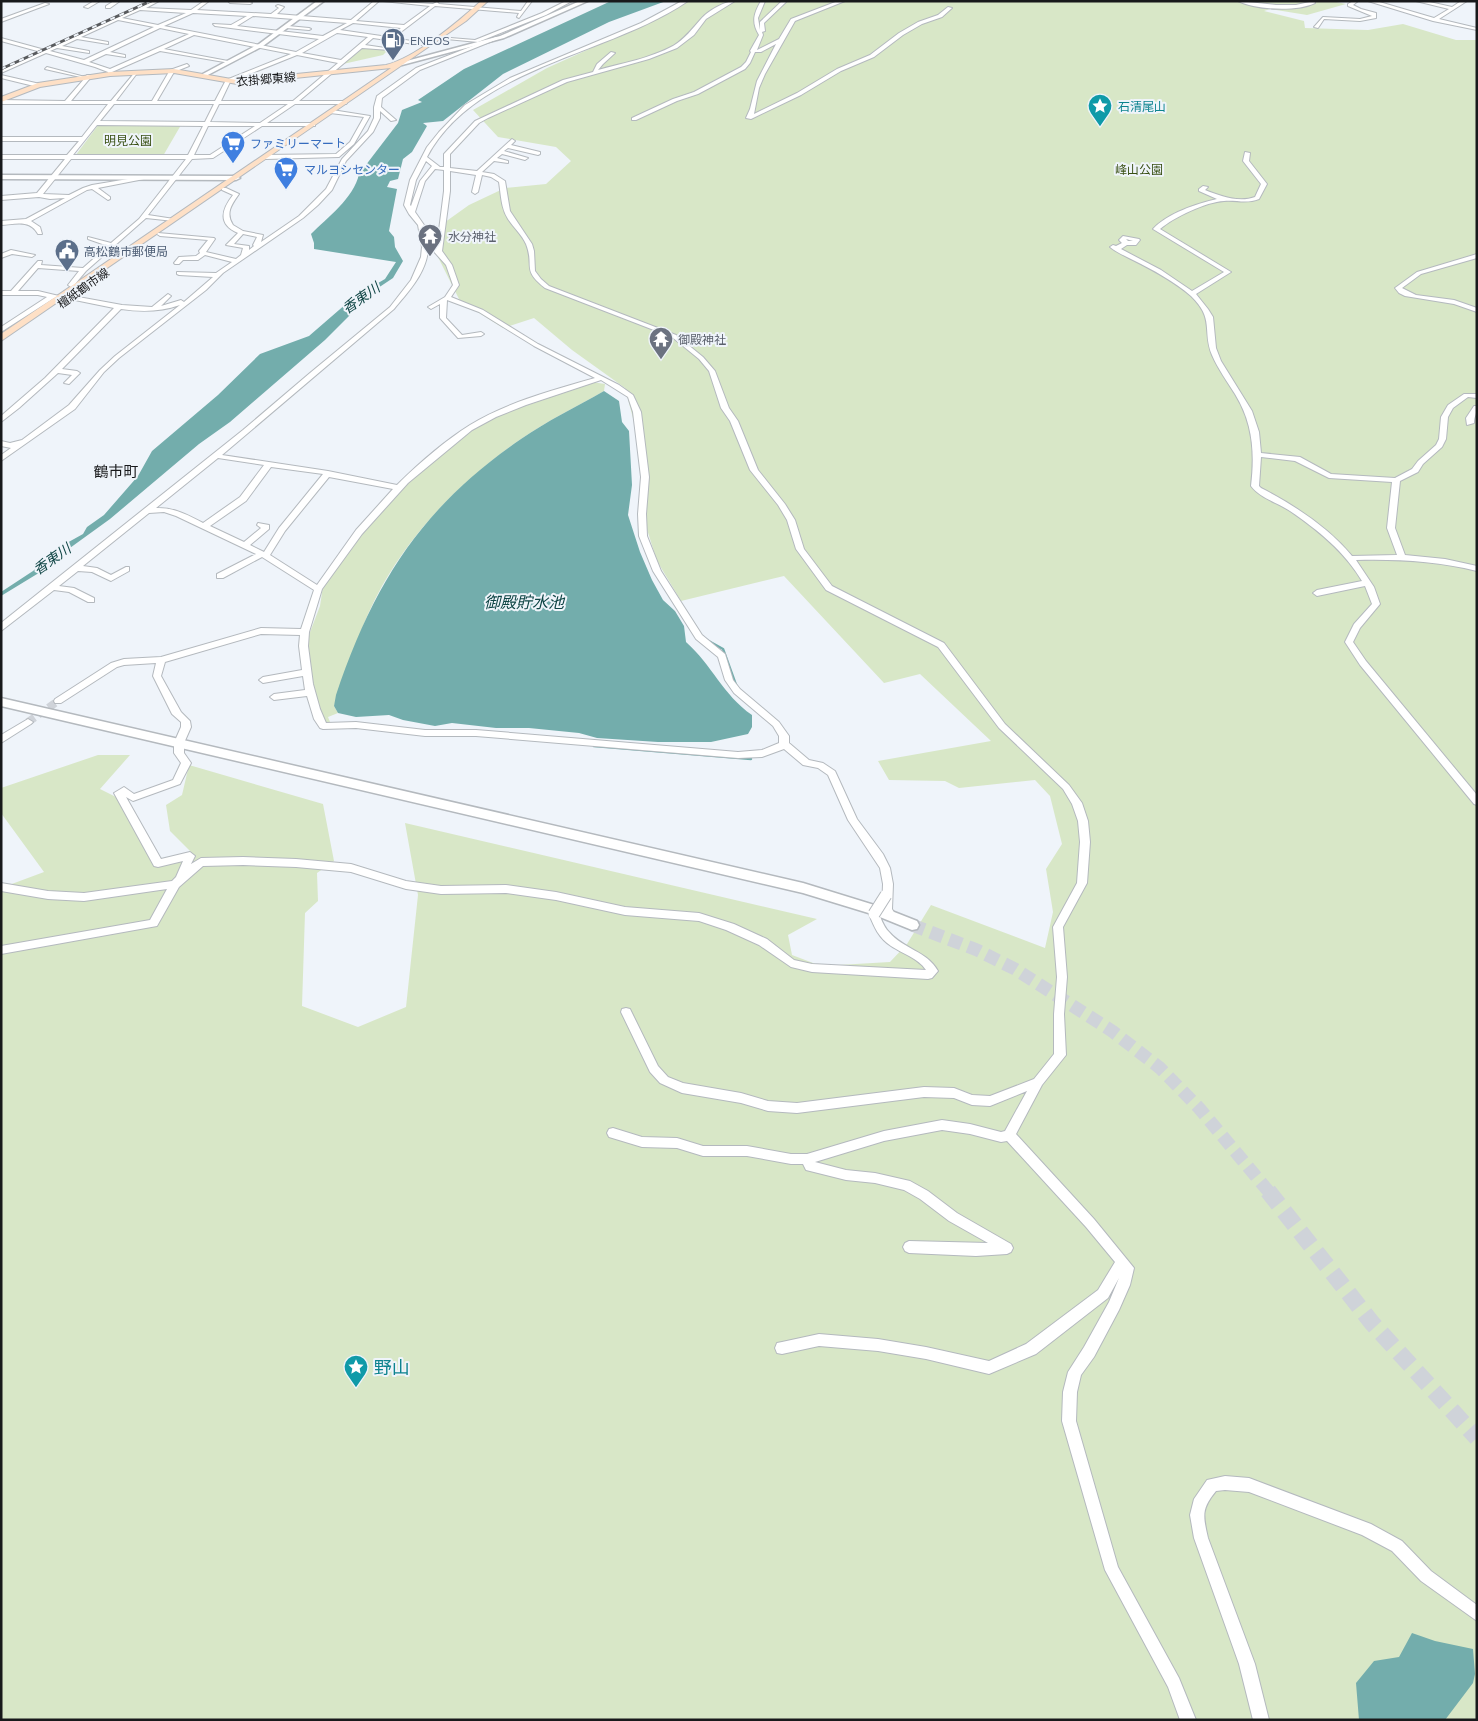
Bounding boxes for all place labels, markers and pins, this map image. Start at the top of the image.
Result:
fuel station icon: ENEOS [380,27,406,61]
place label: ENEOS [410,33,450,48]
place icon: 石清尾山 [1087,93,1113,127]
place label: 石清尾山 [1118,99,1166,114]
supermarket icon: ファミリーマート [220,130,246,164]
place label: ファミリーマート [250,136,346,151]
supermarket icon: マルヨシセンター [273,156,299,190]
place label: マルヨシセンター [304,162,400,177]
temple icon: 水分神社 [417,223,443,257]
place label: 水分神社 [448,229,496,244]
public building icon: 高松鶴市郵便局 [54,238,80,272]
place label: 高松鶴市郵便局 [84,244,168,259]
temple icon: 御殿神社 [648,326,674,360]
place label: 御殿神社 [678,332,726,347]
place icon: 野山 [343,1354,369,1388]
place label: 野山 [374,1356,410,1379]

